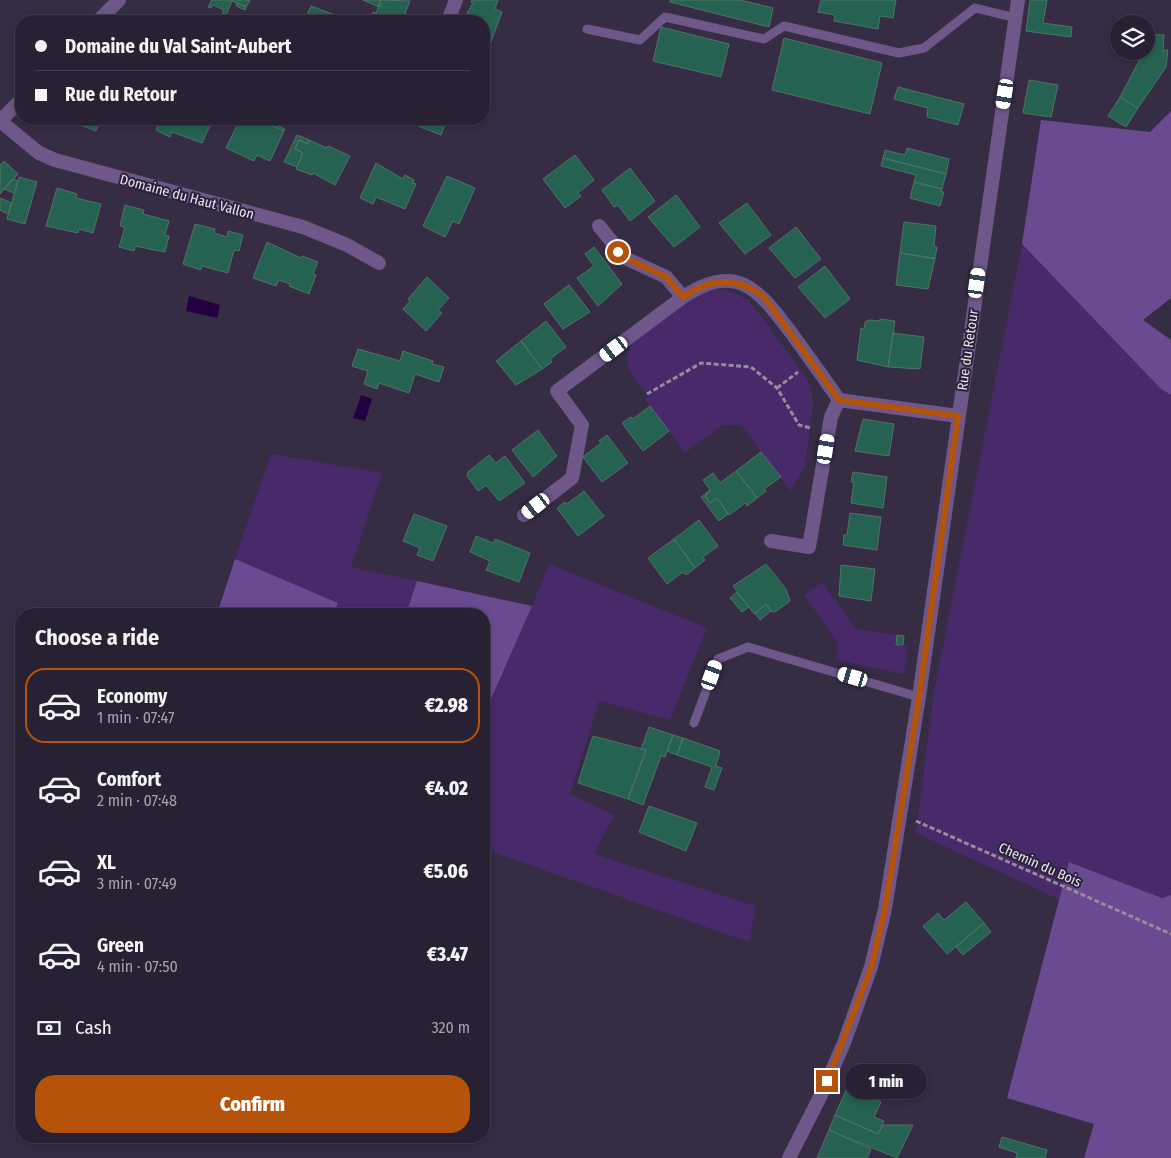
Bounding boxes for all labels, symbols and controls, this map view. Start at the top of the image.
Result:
map controls [1110,15,1155,60]
button: layers [1110,15,1155,60]
text: Domaine du Val Saint-Aubert [65,35,291,58]
car [995,78,1014,110]
text: Rue du Retour [65,83,177,106]
street label: Domaine du Haut Vallon [118,171,256,223]
route start [607,241,629,263]
car [967,267,986,299]
street label: Rue du Retour [954,308,982,392]
car [597,334,630,364]
car [816,433,835,465]
car [519,491,552,521]
text: Choose a ride [35,624,159,651]
car [699,658,724,692]
car [836,666,869,688]
icon: car [37,683,82,728]
text: Economy [97,685,167,708]
text: €2.98 [425,694,468,717]
text: 1 min · 07:47 [97,708,174,727]
icon: car [37,766,82,811]
text: Comfort [97,768,161,791]
text: €4.02 [425,777,468,800]
text: 2 min · 07:48 [97,791,177,810]
street label: Chemin du Bois [996,839,1084,891]
icon: car [37,849,82,894]
text: XL [97,851,116,874]
text: €5.06 [423,860,468,883]
text: 3 min · 07:49 [97,874,177,893]
icon: car [37,932,82,977]
text: Green [97,934,144,957]
text: €3.47 [427,943,468,966]
text: 4 min · 07:50 [97,957,178,976]
icon: cash [35,1014,63,1042]
text: Cash [75,1016,112,1039]
text: 320 m [431,1018,470,1037]
callout: 1 min [844,1064,927,1098]
route end [816,1070,838,1092]
text: 1 min [869,1072,903,1091]
button: Confirm [35,1075,470,1133]

